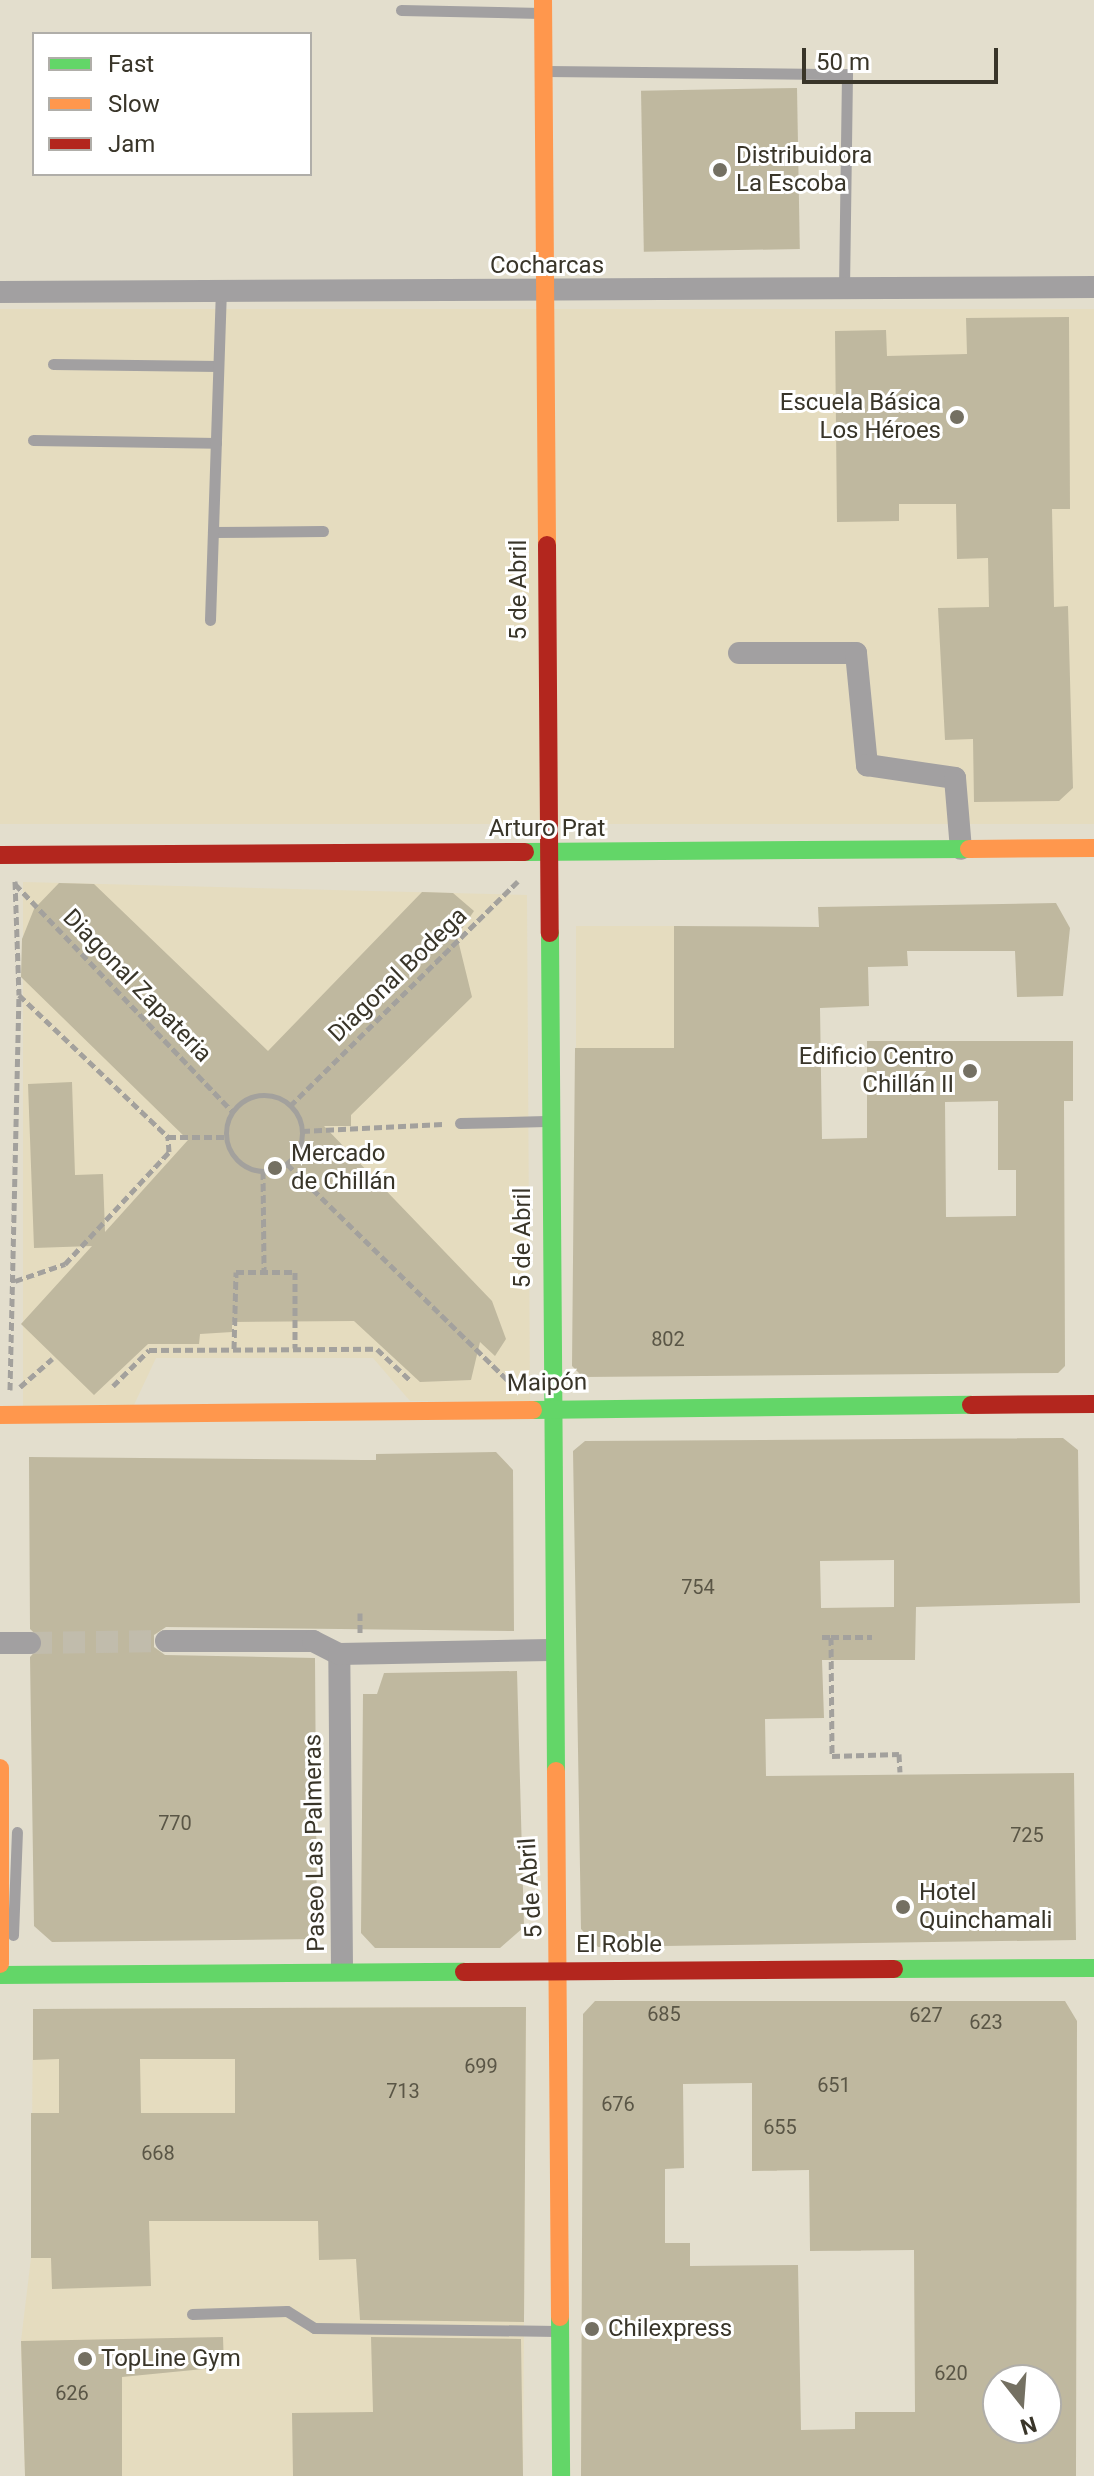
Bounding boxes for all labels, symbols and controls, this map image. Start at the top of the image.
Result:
legend [32,32,312,176]
scale bar [806,32,1002,82]
text: 50 m [816,48,870,76]
text: Fast [108,50,154,78]
text: Slow [108,90,160,118]
text: Jam [108,130,155,158]
place label: Distribuidora La Escoba [736,142,872,198]
marker: Distribuidora La Escoba [711,161,729,179]
street label: Cocharcas [490,252,604,280]
place label: Escuela Básica Los Héroes [780,389,941,445]
marker: Escuela Básica Los Héroes [948,408,966,426]
street label: 5 de Abril [505,540,533,640]
street label: Arturo Prat [489,815,605,843]
street label: Diagonal Bodega [323,902,473,1048]
street label: Diagonal Zapateria [57,904,217,1068]
place label: Edificio Centro Chillán II [799,1043,954,1099]
marker: Edificio Centro Chillán II [961,1062,979,1080]
place label: Mercado de Chillán [291,1140,396,1196]
marker: Mercado de Chillán [266,1159,284,1177]
street label: 5 de Abril [509,1188,537,1288]
house number: 802 [651,1327,685,1351]
street label: Maipón [507,1368,587,1398]
house number: 754 [681,1575,715,1599]
street label: Paseo Las Palmeras [299,1734,331,1952]
house number: 770 [158,1811,192,1835]
house number: 725 [1010,1823,1044,1847]
street label: 5 de Abril [513,1837,549,1939]
place label: Hotel Quinchamali [919,1879,1052,1935]
marker: Hotel Quinchamali [894,1898,912,1916]
street label: El Roble [576,1931,662,1959]
house number: 685 [647,2002,681,2026]
house number: 627 [909,2003,943,2027]
house number: 623 [969,2010,1003,2034]
house number: 699 [464,2054,498,2078]
house number: 651 [817,2073,851,2097]
house number: 713 [386,2079,420,2103]
house number: 676 [601,2092,635,2116]
house number: 655 [763,2115,797,2139]
house number: 668 [141,2141,175,2165]
place label: Chilexpress [608,2315,732,2343]
marker: Chilexpress [583,2320,601,2338]
place label: TopLine Gym [101,2345,241,2373]
marker: TopLine Gym [76,2350,94,2368]
house number: 620 [934,2361,968,2385]
north arrow [982,2364,1062,2444]
house number: 626 [55,2381,89,2405]
text: N [1017,2411,1040,2440]

